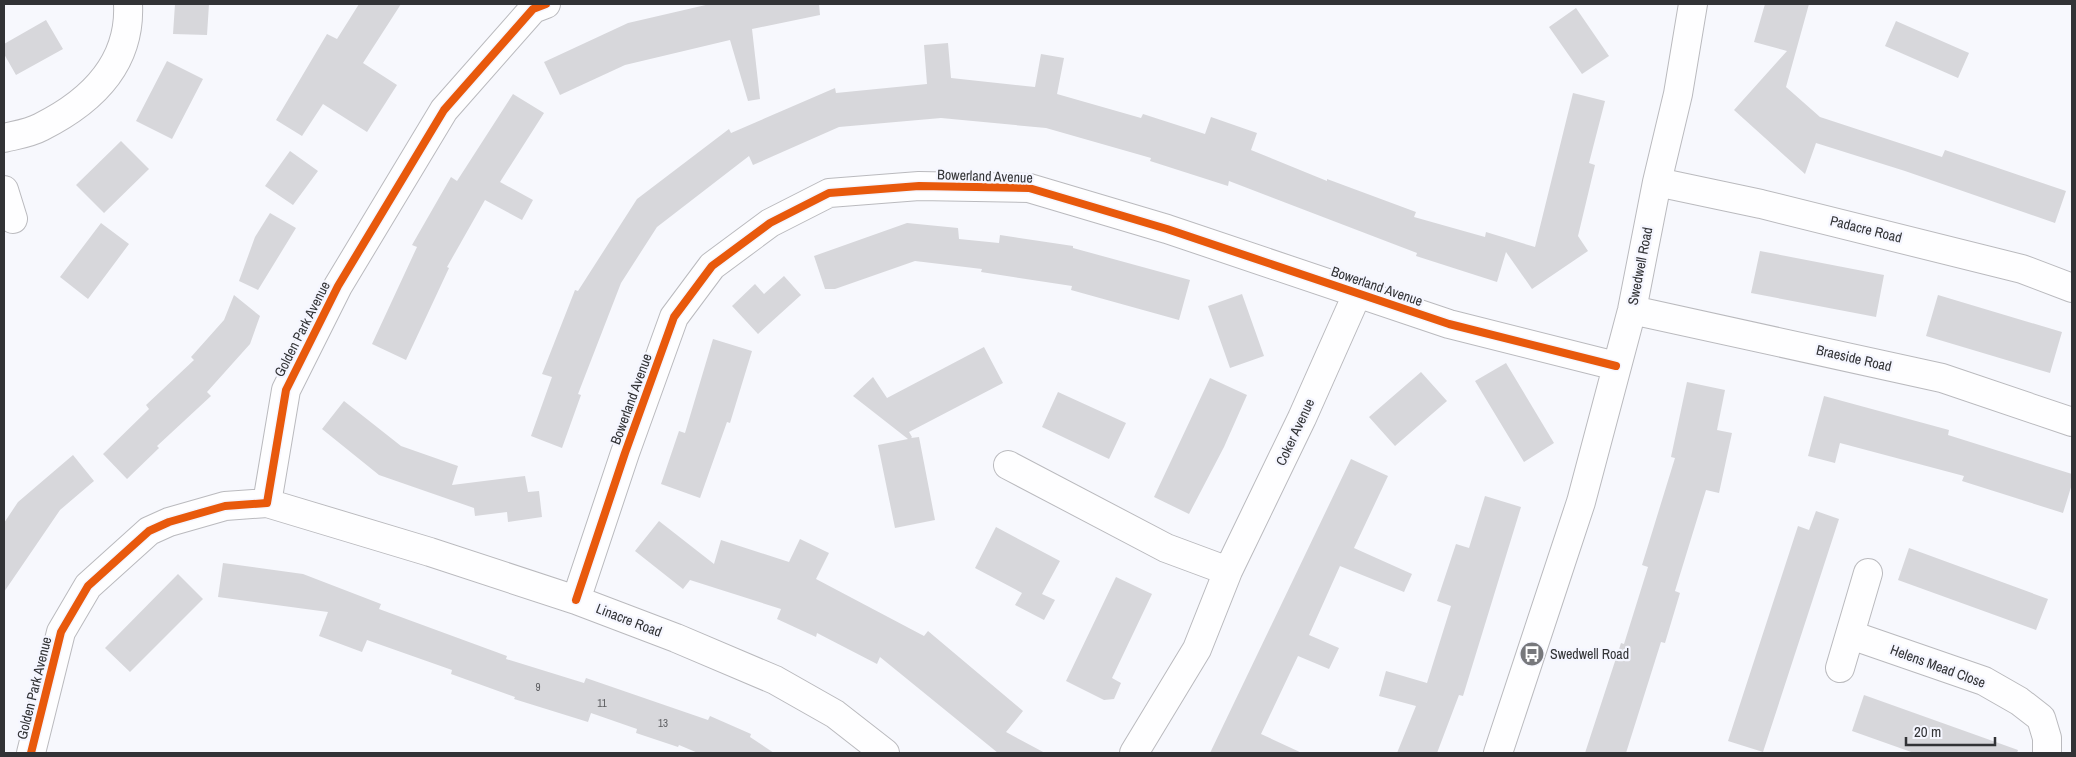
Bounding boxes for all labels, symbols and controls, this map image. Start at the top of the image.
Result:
street label: Bowerland Avenue [937,165,1033,187]
street label: Padacre Road [1828,211,1904,247]
street label: Swedwell Road [1624,225,1656,307]
street label: Bowerland Avenue [1329,262,1425,310]
street label: Golden Park Avenue [270,278,334,380]
street label: Braeside Road [1815,341,1893,375]
street label: Bowerland Avenue [606,351,656,447]
street label: Coker Avenue [1272,396,1318,468]
street label: Linacre Road [594,599,664,641]
street label: Golden Park Avenue [13,635,55,741]
street label: Helens Mead Close [1888,640,1988,692]
bus stop icon: Swedwell Road [1519,641,1545,667]
place label: Swedwell Road [1550,645,1629,663]
house number: 9 [535,680,541,694]
house number: 11 [597,696,607,710]
scale bar [1906,714,1995,746]
house number: 13 [658,716,668,730]
text: 20 m [1914,721,1941,742]

